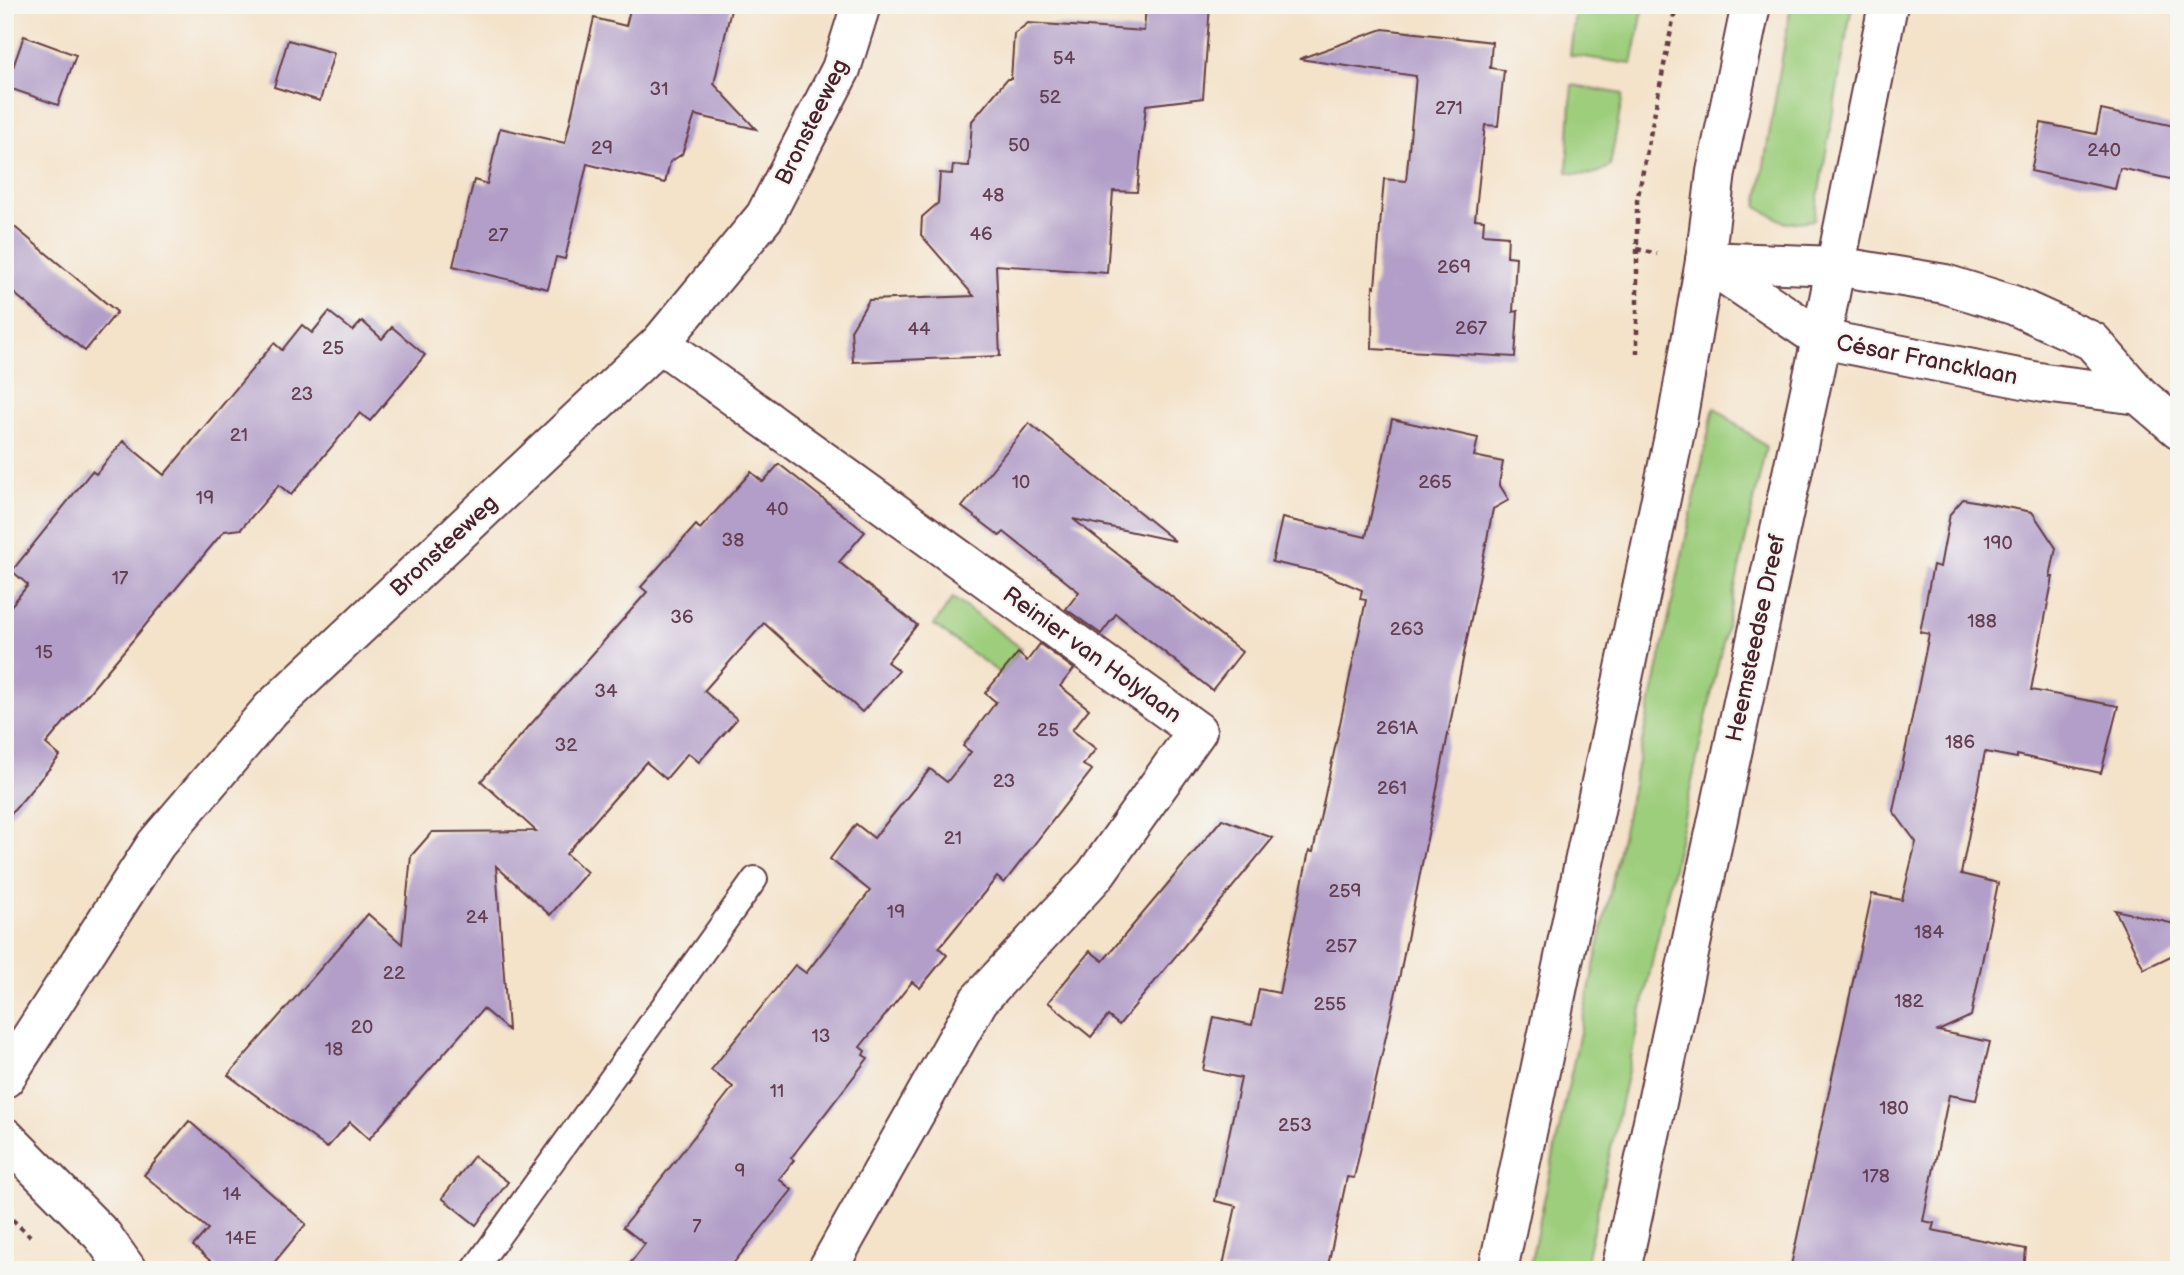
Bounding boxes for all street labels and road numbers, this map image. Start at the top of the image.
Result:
street label: Bronsteeweg [769,54,855,190]
street label: César Francklaan [1834,329,2020,391]
street label: Bronsteeweg [384,489,504,603]
street label: Heemsteedse Dreef [1720,532,1792,744]
street label: Reinier van Holylaan [997,581,1187,729]

